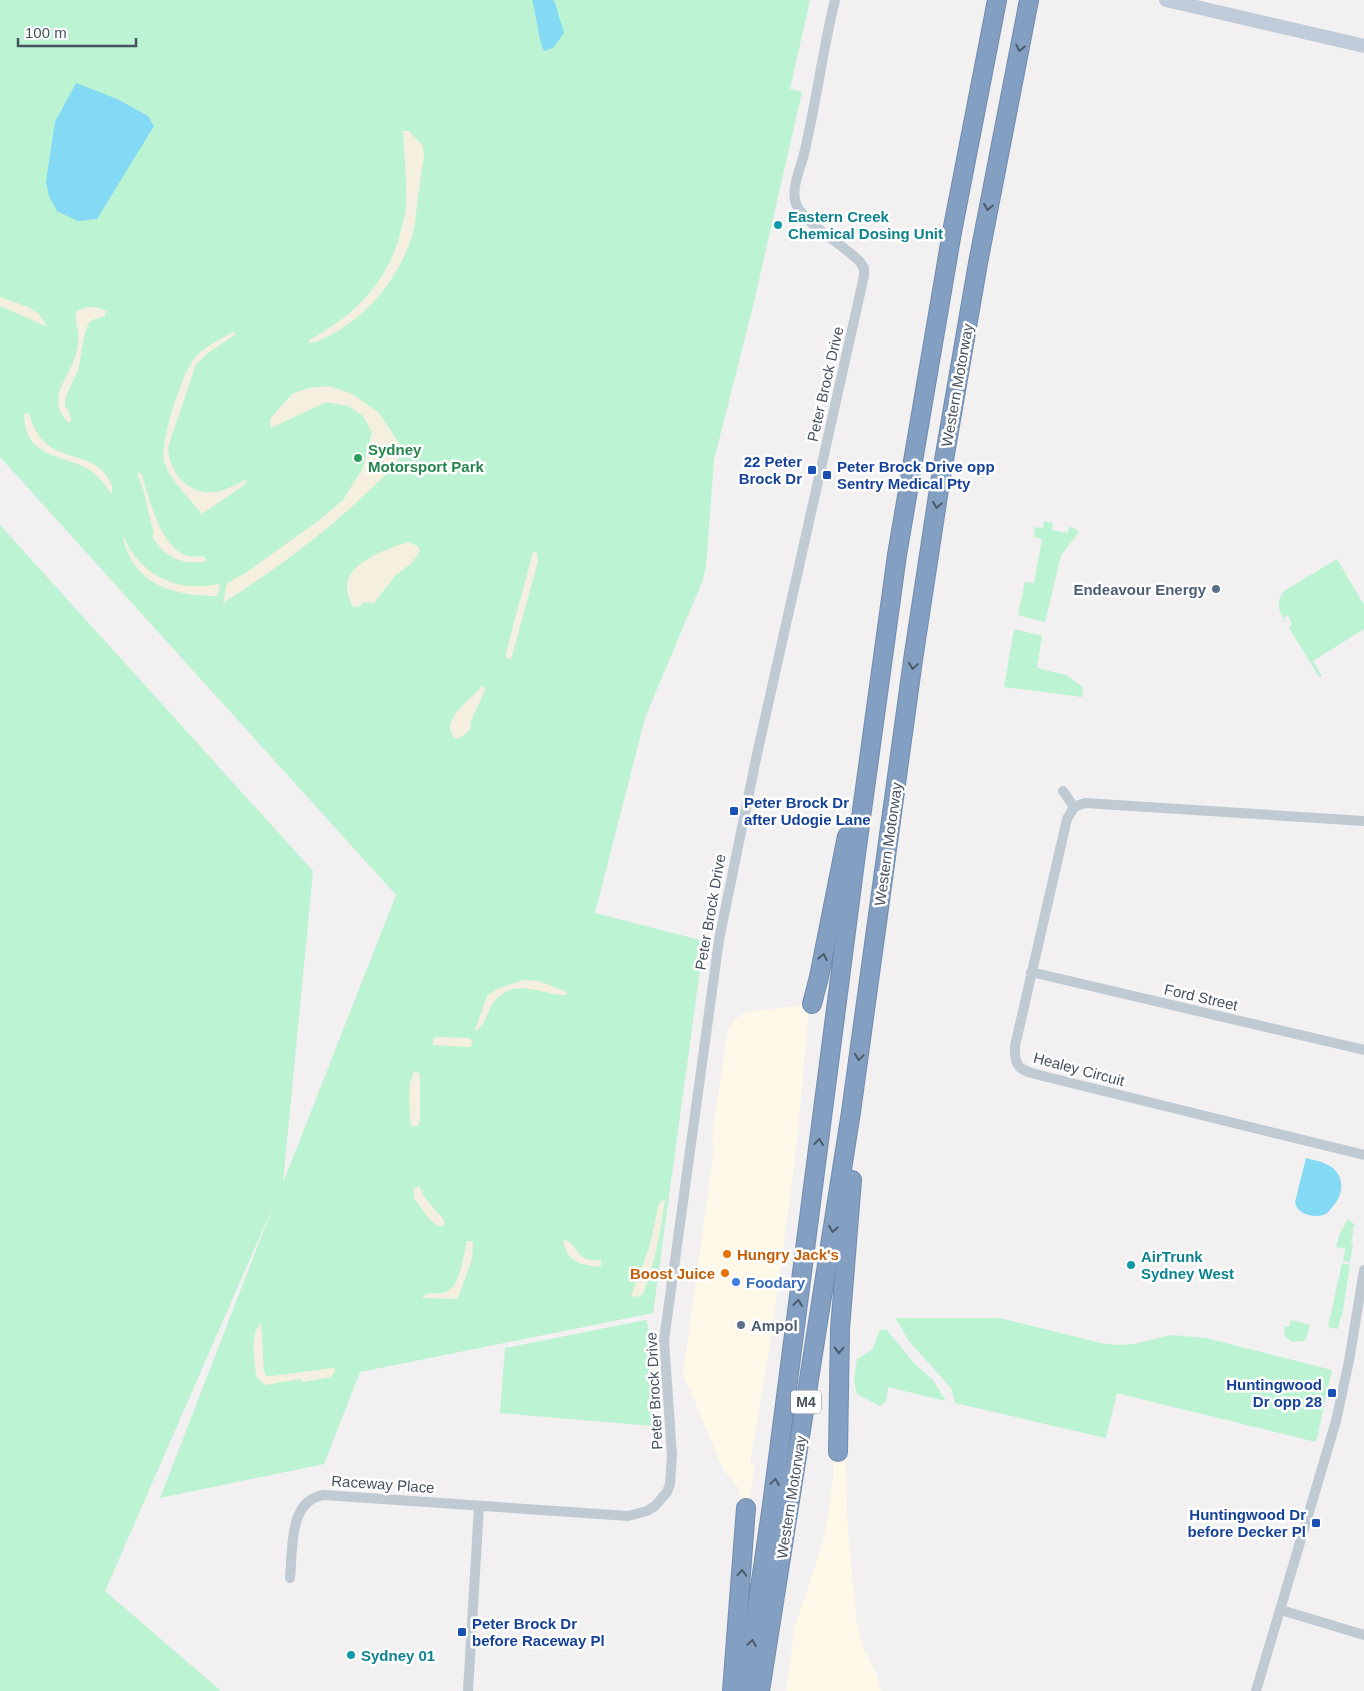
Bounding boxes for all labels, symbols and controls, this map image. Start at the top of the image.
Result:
scale bar [18,15,135,47]
text: 100 m [25,24,67,41]
one-way arrow [1015,43,1025,52]
one-way arrow [984,203,994,212]
place label: Eastern Creek Chemical Dosing Unit [788,208,943,242]
marker: Eastern Creek Chemical Dosing Unit [772,219,784,231]
street label: Western Motorway [938,322,976,448]
street label: Peter Brock Drive [803,325,847,443]
place label: Sydney Motorsport Park [368,441,485,475]
marker: Sydney Motorsport Park [352,452,364,464]
place label: 22 Peter Brock Dr [739,453,802,487]
place label: Peter Brock Drive opp Sentry Medical Pty [837,458,995,492]
marker: 22 Peter Brock Dr [806,464,818,476]
marker: Peter Brock Drive opp Sentry Medical Pty [821,469,833,481]
one-way arrow [932,501,942,510]
place label: Endeavour Energy [1073,581,1207,598]
marker: Endeavour Energy [1210,583,1222,595]
one-way arrow [908,662,918,670]
street label: Western Motorway [871,781,905,907]
place label: Peter Brock Dr after Udogie Lane [744,794,871,828]
marker: Peter Brock Dr after Udogie Lane [728,805,740,817]
street label: Peter Brock Drive [691,853,729,971]
one-way arrow [817,952,828,961]
street label: Ford Street [1163,980,1240,1014]
street label: Healey Circuit [1032,1049,1127,1090]
one-way arrow [854,1053,864,1061]
one-way arrow [813,1138,824,1146]
one-way arrow [829,1225,839,1234]
place label: Hungry Jack's [737,1246,839,1263]
marker: Hungry Jack's [721,1248,733,1260]
place label: AirTrunk Sydney West [1141,1248,1234,1282]
marker: AirTrunk Sydney West [1125,1259,1137,1271]
place label: Boost Juice [630,1265,715,1282]
marker: Boost Juice [719,1267,731,1279]
place label: Foodary [746,1274,806,1291]
marker: Foodary [730,1276,742,1288]
one-way arrow [792,1299,803,1307]
place label: Ampol [751,1317,798,1334]
marker: Ampol [735,1319,747,1331]
street label: Peter Brock Drive [642,1332,666,1450]
one-way arrow [834,1347,844,1355]
place label: Huntingwood Dr opp 28 [1226,1376,1322,1410]
marker: Huntingwood Dr opp 28 [1326,1387,1338,1399]
road number: M4 [791,1390,821,1414]
street label: Western Motorway [773,1434,809,1560]
street label: Raceway Place [331,1472,435,1496]
one-way arrow [769,1478,780,1486]
place label: Huntingwood Dr before Decker Pl [1188,1506,1306,1540]
marker: Huntingwood Dr before Decker Pl [1310,1517,1322,1529]
one-way arrow [736,1568,747,1576]
place label: Peter Brock Dr before Raceway Pl [472,1615,605,1649]
marker: Peter Brock Dr before Raceway Pl [456,1626,468,1638]
one-way arrow [746,1638,756,1647]
place label: Sydney 01 [361,1647,435,1664]
marker: Sydney 01 [345,1649,357,1661]

